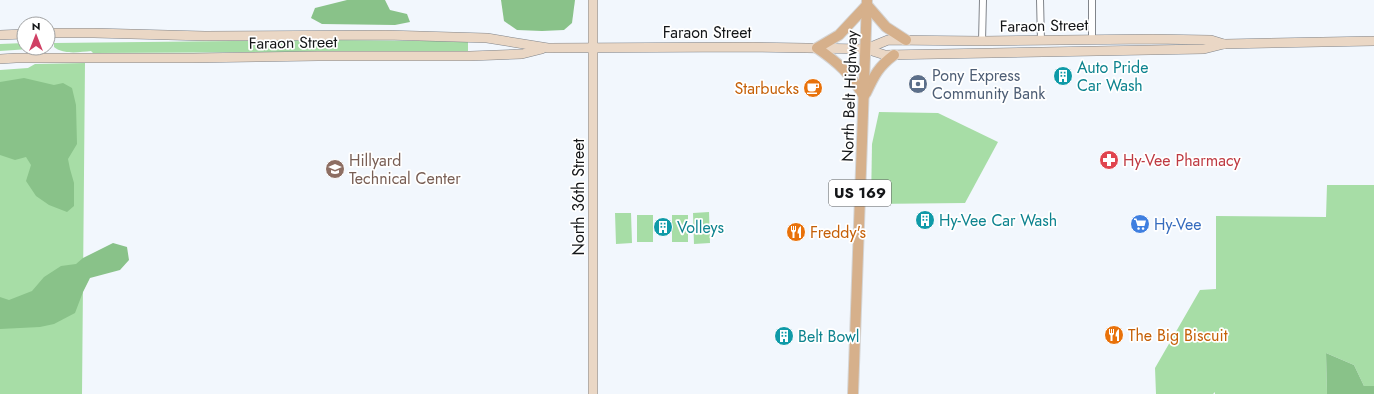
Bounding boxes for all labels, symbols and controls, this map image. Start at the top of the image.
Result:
street label: Faraon Street [1000,13,1089,38]
north arrow [16,16,56,56]
text: N [32,18,40,34]
street label: Faraon Street [663,21,751,44]
street label: North Belt Highway [836,29,863,162]
street label: Faraon Street [249,30,338,55]
place label: Auto Pride Car Wash [1077,56,1148,97]
place label: Pony Express Community Bank [932,64,1046,105]
building icon: Auto Pride Car Wash [1052,65,1074,87]
bank icon: Pony Express Community Bank [907,73,929,95]
place label: Starbucks [735,77,799,100]
cafe icon: Starbucks [802,77,824,99]
street label: North 36th Street [567,138,590,255]
place label: Hillyard Technical Center [349,149,461,190]
pharmacy icon: Hy-Vee Pharmacy [1098,149,1120,171]
place label: Hy-Vee Pharmacy [1123,149,1242,172]
school or university icon: Hillyard Technical Center [324,158,346,180]
road number: US 169 [829,180,891,206]
building icon: Hy-Vee Car Wash [914,209,936,231]
place label: Hy-Vee Car Wash [939,209,1057,232]
supermarket icon: Hy-Vee [1129,213,1151,235]
place label: Hy-Vee [1154,213,1202,236]
building icon: Volleys [652,216,674,238]
place label: Volleys [677,216,724,239]
restaurant icon: Freddy's [785,221,807,243]
place label: Freddy's [810,221,866,244]
restaurant icon: The Big Biscuit [1103,324,1125,346]
place label: The Big Biscuit [1128,324,1228,347]
building icon: Belt Bowl [773,325,795,347]
place label: Belt Bowl [798,325,859,348]

